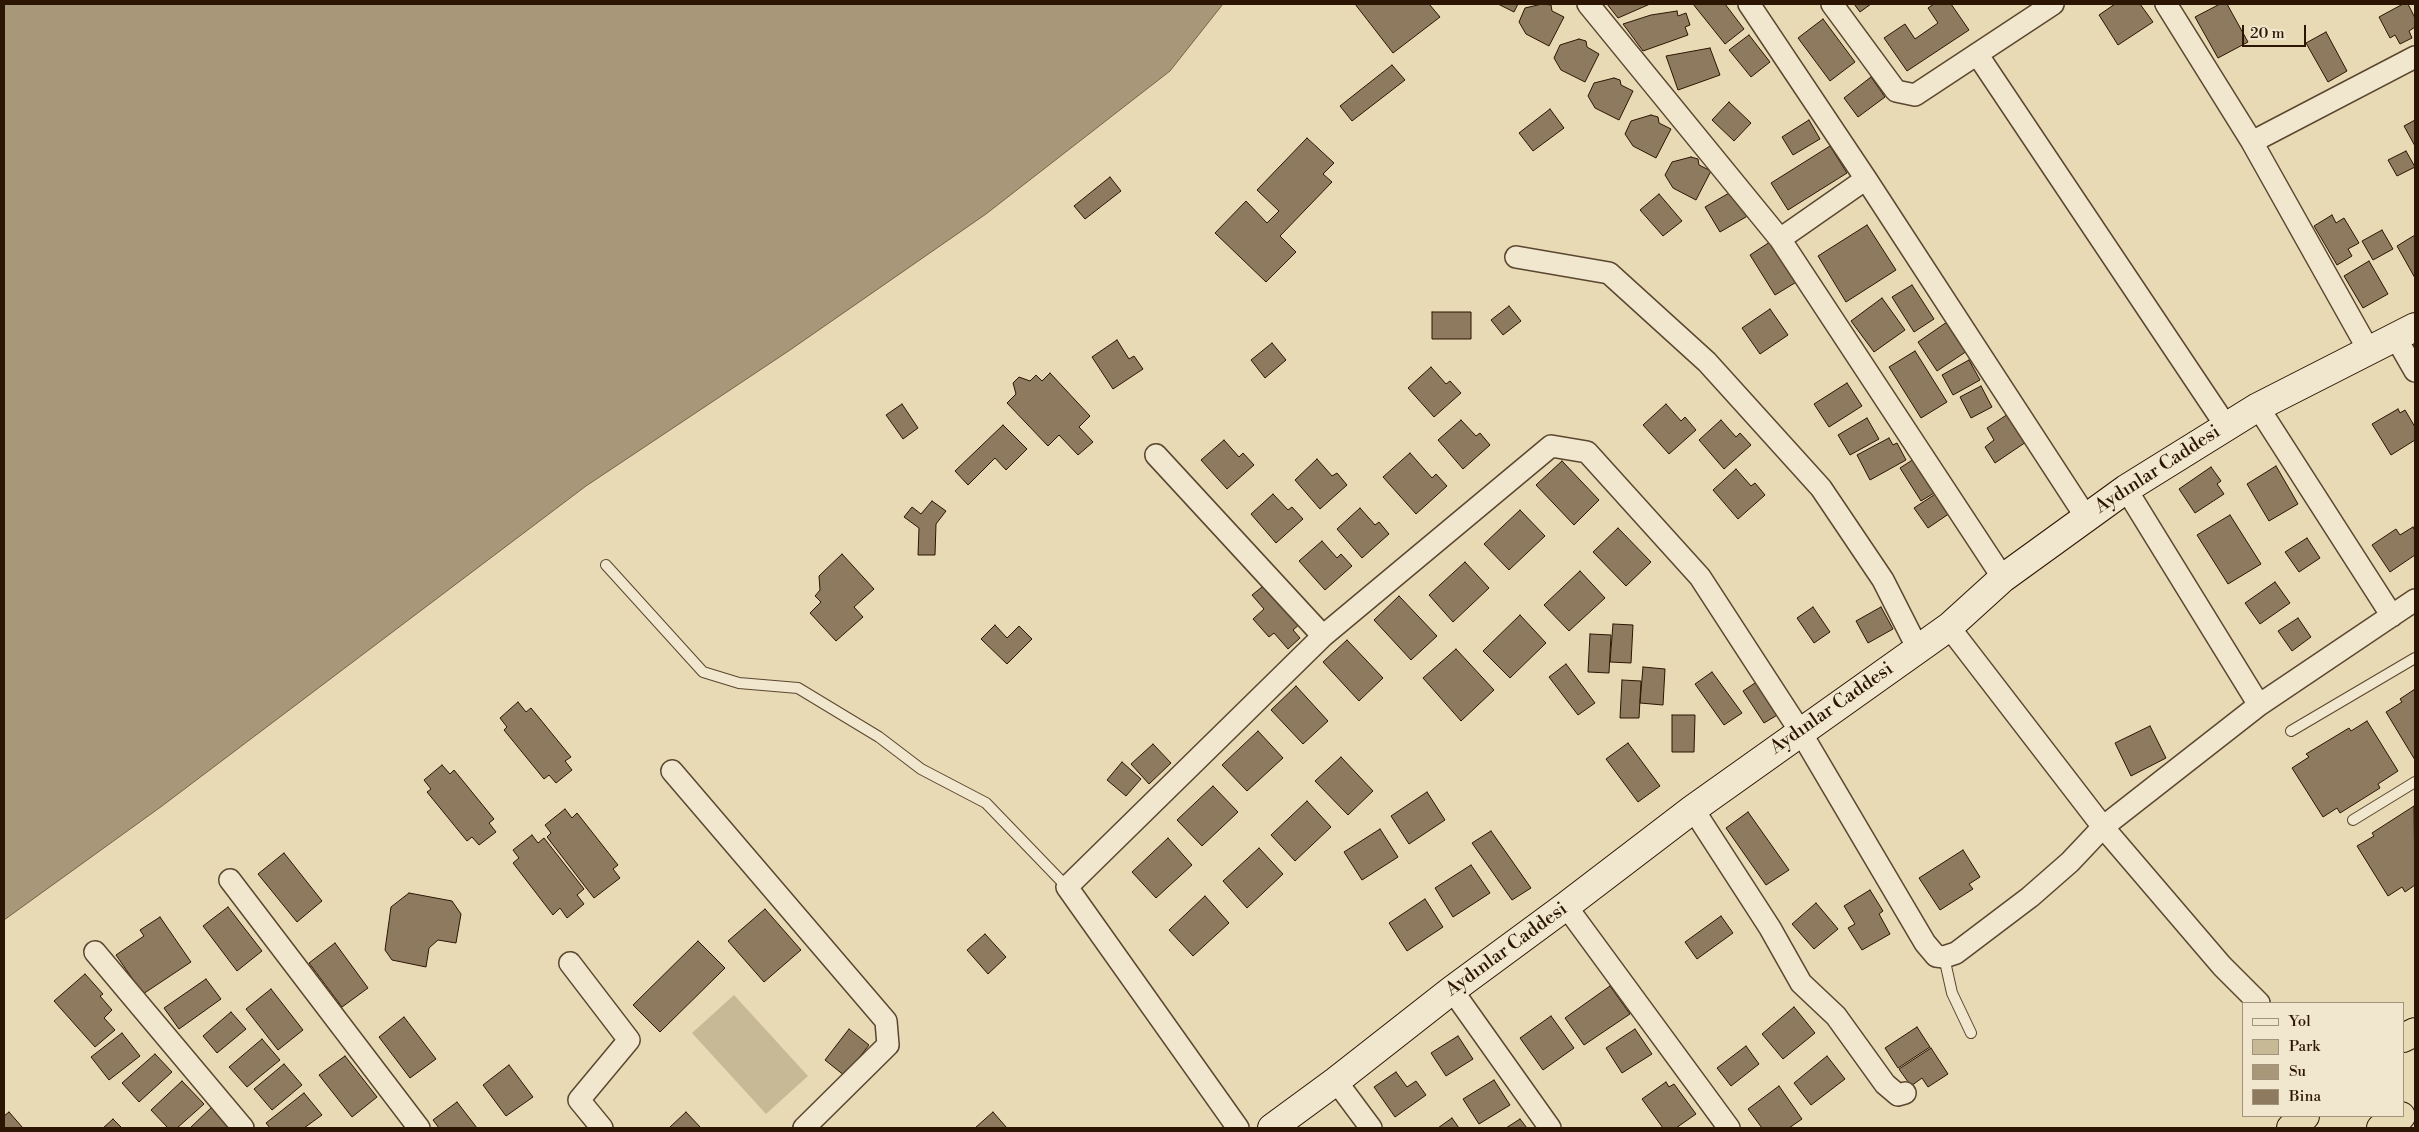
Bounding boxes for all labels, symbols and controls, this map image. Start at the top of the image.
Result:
scale bar [2244,15,2308,47]
text: 20 m [2250,24,2285,43]
street label: Aydınlar Caddesi [2091,421,2225,519]
street label: Aydınlar Caddesi [1766,658,1898,760]
street label: Aydınlar Caddesi [1442,898,1572,1002]
legend [2242,1002,2404,1117]
text: Yol [2289,1012,2311,1031]
text: Park [2289,1037,2320,1056]
text: Su [2289,1062,2306,1081]
text: Bina [2289,1087,2321,1106]

